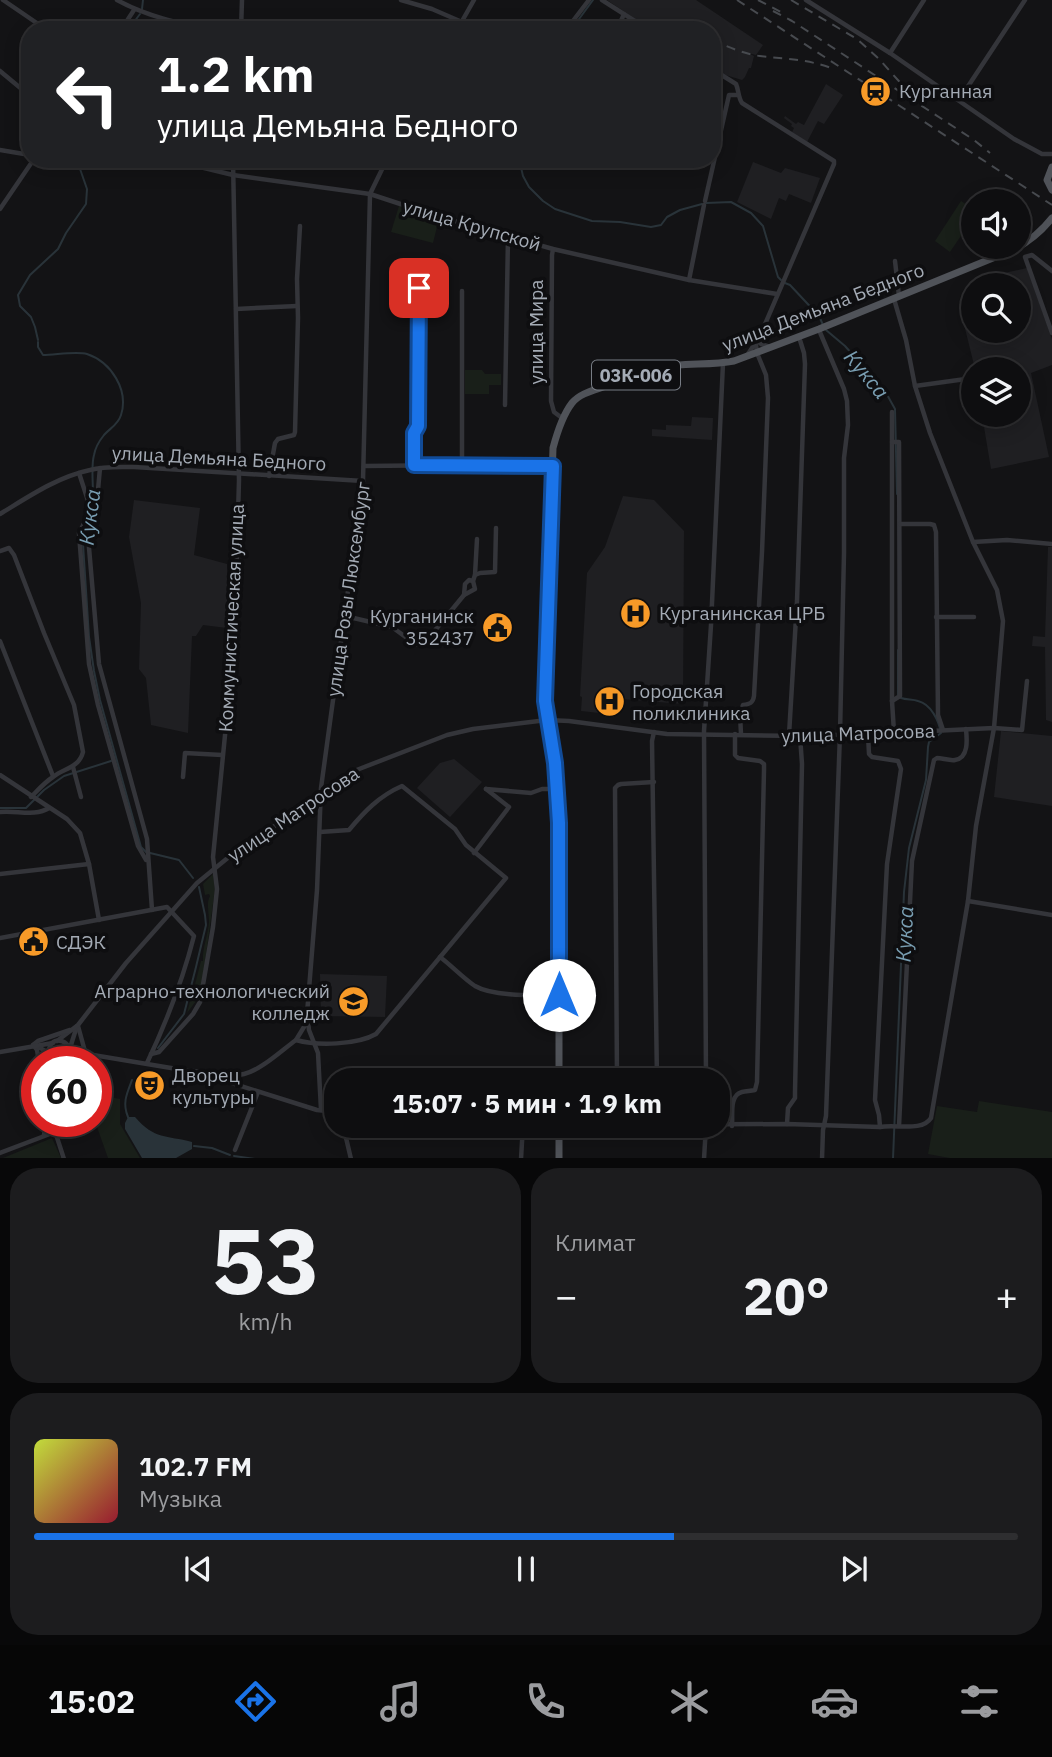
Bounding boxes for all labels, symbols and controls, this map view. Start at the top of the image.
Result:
text: 1.2 km [157,42,315,105]
icon: left [42,49,133,140]
station icon: Курганная [859,74,893,108]
place label: Курганная [899,79,992,103]
text: улица Демьяна Бедного [157,104,518,146]
map controls [961,189,1031,427]
button: sound [961,189,1031,259]
street label: улица Крупской [400,194,544,256]
street label: улица Демьяна Бедного [719,257,927,357]
pin [389,258,449,318]
icon: arrive [400,269,438,307]
button: search [961,273,1031,343]
street label: улица Мира [524,280,548,384]
water label: Кукса [838,343,896,405]
button: layers [961,357,1031,427]
road number: 03К-006 [592,360,680,390]
street label: улица Демьяна Бедного [111,440,327,476]
street label: улица Розы Люксембург [321,480,375,698]
water label: Кукса [72,487,106,547]
street label: Коммунистическая улица [213,503,249,733]
hospital icon: Курганинская ЦРБ [619,596,653,630]
place label: Курганинская ЦРБ [659,601,825,625]
place label: Курганинск 352437 [370,604,474,650]
public building icon: Курганинск 352437 [480,610,514,644]
place label: Городская поликлиника [632,679,750,725]
hospital icon: Городская поликлиника [592,685,626,719]
street label: улица Матросова [781,718,935,748]
street label: улица Матросова [223,761,363,867]
water label: Кукса [889,905,919,963]
public building icon: СДЭК [16,925,50,959]
place label: СДЭК [56,930,106,954]
position arrow [522,958,596,1032]
place label: Аграрно-технологический колледж [94,979,330,1025]
school or university icon: Аграрно-технологический колледж [336,985,370,1019]
speed limit sign: 60 [21,1046,112,1137]
place label: Дворец культуры [172,1063,255,1109]
theatre icon: Дворец культуры [132,1069,166,1103]
text: 15:07 · 5 мин · 1.9 km [392,1086,662,1120]
text: 53 [211,1201,320,1319]
text: Климат [555,1227,636,1257]
text: 20° [743,1262,830,1329]
text: − [555,1271,578,1320]
text: + [995,1271,1018,1320]
text: km/h [238,1306,293,1336]
text: 102.7 FM [139,1449,252,1483]
text: Музыка [139,1483,222,1513]
icon: previous [179,1550,217,1588]
icon: pause [507,1550,545,1588]
icon: next [835,1550,873,1588]
icon: directions [231,1677,280,1726]
icon: music [376,1677,425,1726]
icon: phone [521,1677,570,1726]
icon: climate [665,1677,714,1726]
icon: car [810,1677,859,1726]
icon: filters [955,1677,1004,1726]
text: 15:02 [48,1680,135,1722]

